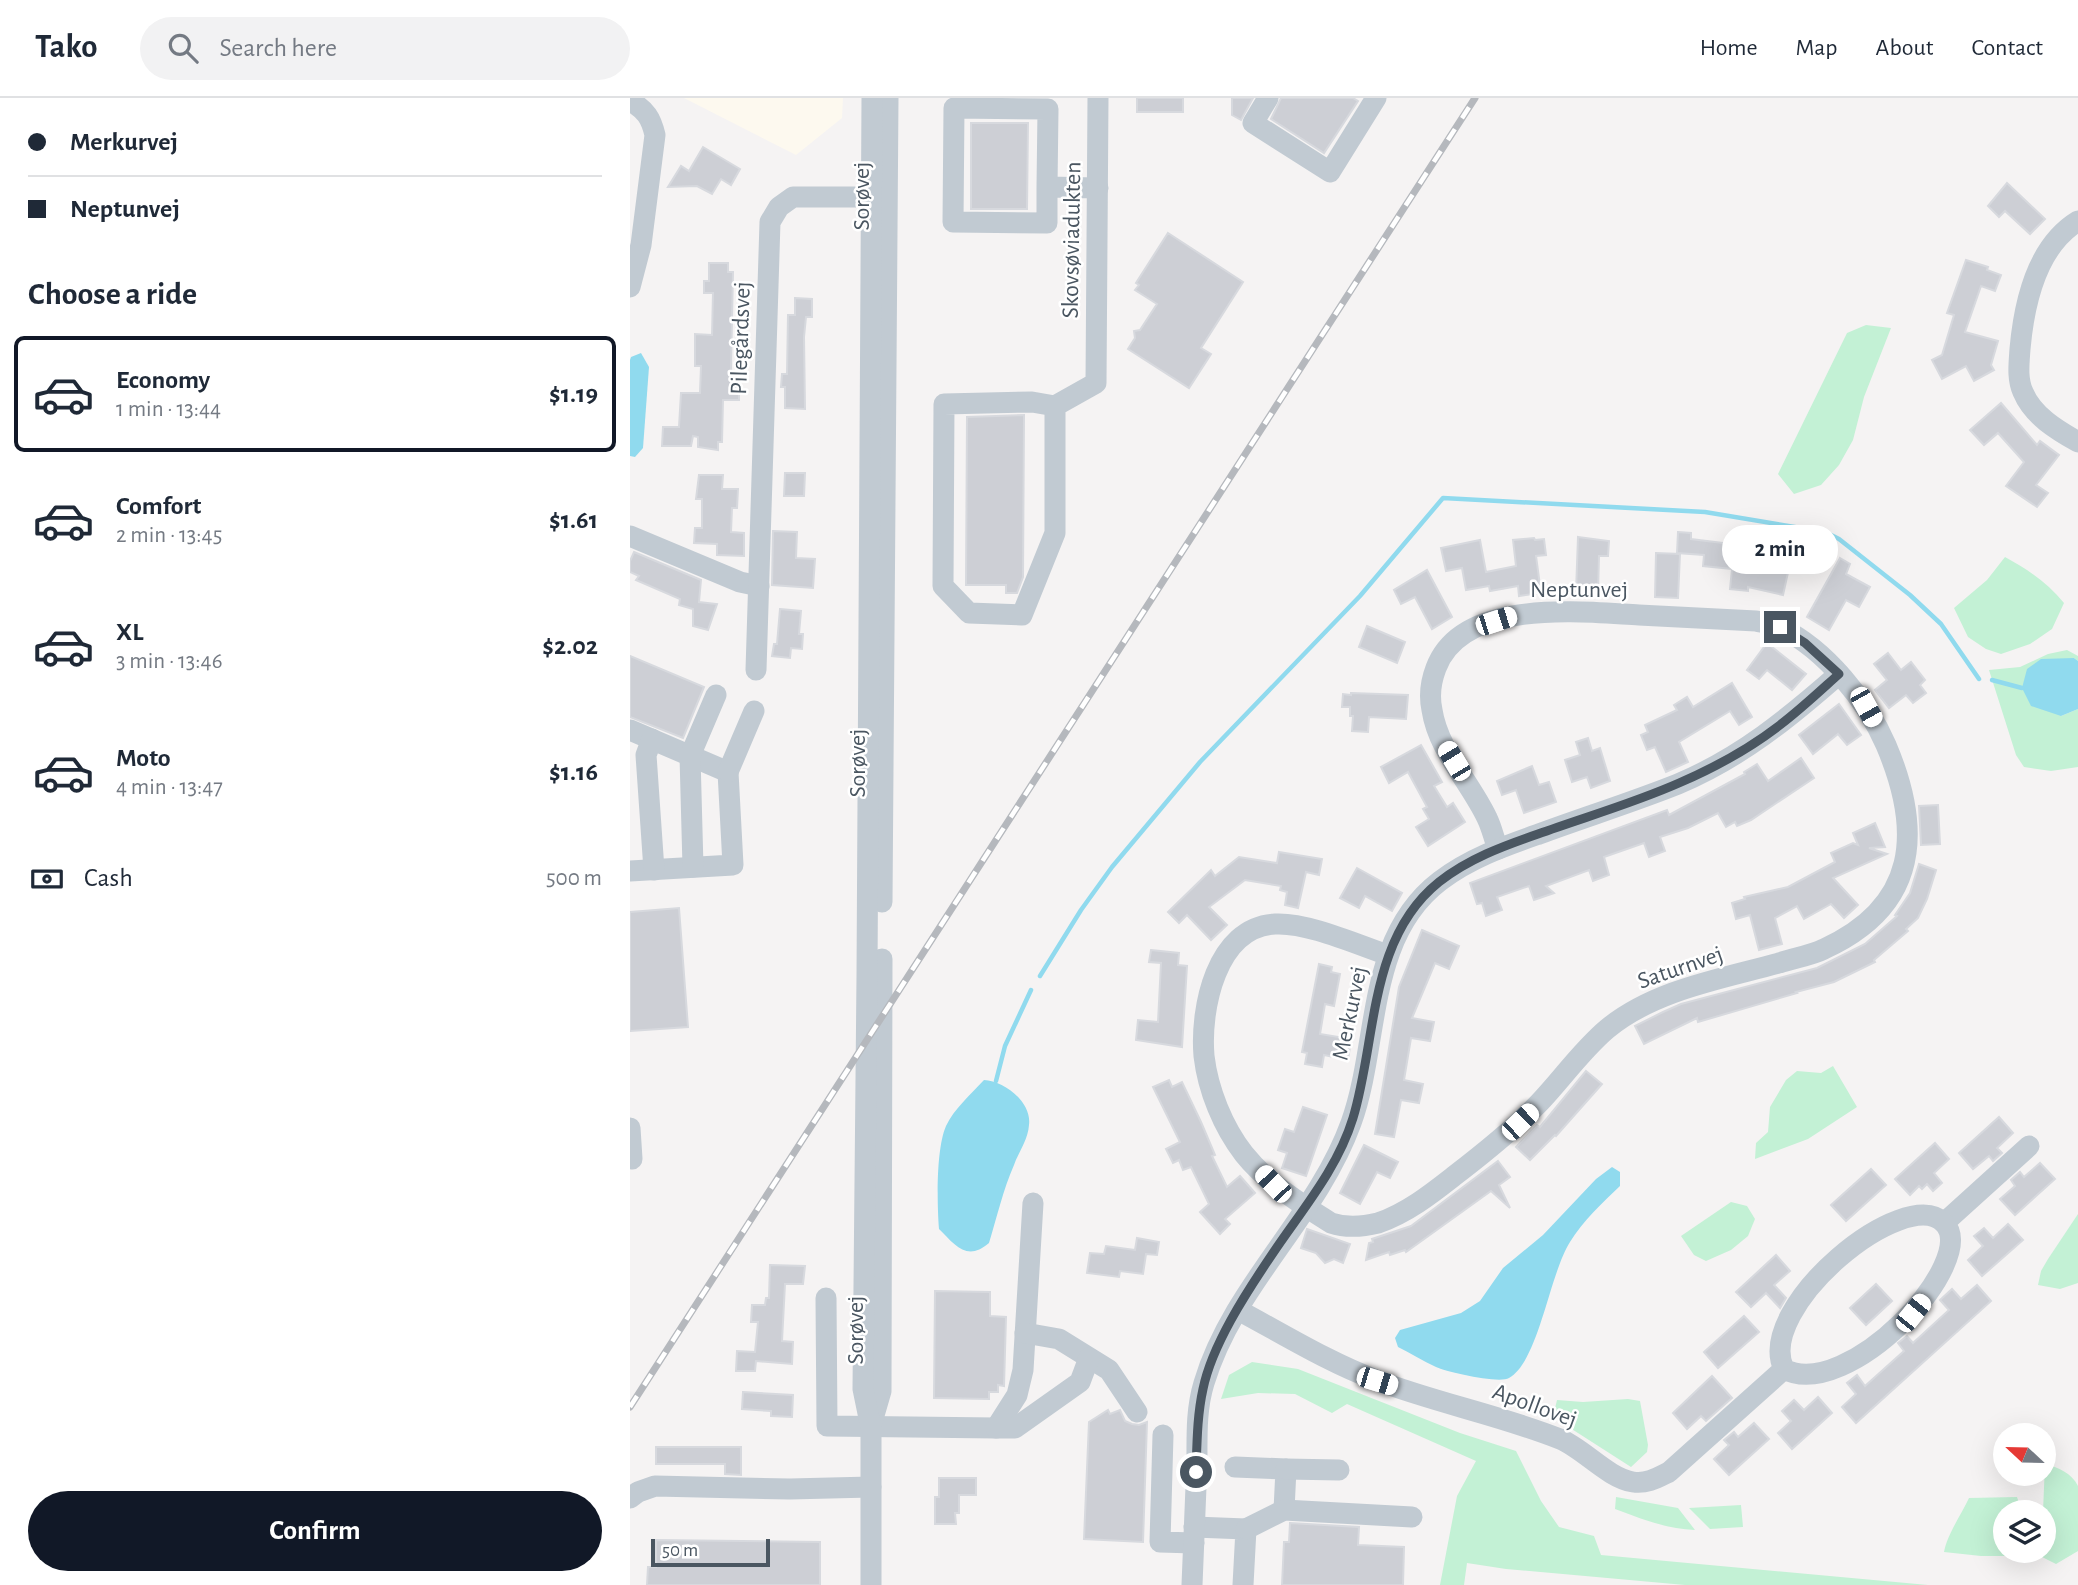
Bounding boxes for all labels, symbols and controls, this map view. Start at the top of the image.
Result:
search box [140,17,630,80]
icon: search [164,29,202,67]
text: Tako [35,31,98,64]
text: Search here [220,35,337,61]
text: Home [1700,36,1758,60]
text: Map [1796,36,1838,60]
text: About [1876,36,1933,60]
text: Contact [1971,36,2043,60]
text: Merkurvej [70,129,178,155]
street label: Skovsøviadukten [1059,161,1085,319]
street label: Sorøvej [850,162,874,230]
text: Neptunvej [70,196,180,222]
text: Choose a ride [28,278,197,310]
street label: Pilegårdsvej [727,281,755,395]
icon: car [32,363,95,426]
text: Economy [116,367,210,393]
text: $1.19 [549,381,598,407]
text: 1 min · 13:44 [116,398,221,421]
icon: car [32,489,95,552]
text: Comfort [116,493,201,519]
text: $1.61 [549,507,598,533]
text: 2 min · 13:45 [116,524,222,547]
callout: 2 min [1722,526,1838,574]
text: 2 min [1754,538,1806,561]
street label: Neptunvej [1530,578,1628,602]
car [1473,605,1520,637]
route end [1764,611,1796,643]
icon: car [32,615,95,678]
text: XL [116,619,143,645]
text: $2.02 [542,633,598,659]
text: 3 min · 13:46 [116,650,223,673]
car [1847,684,1886,730]
street label: Sorøvej [846,729,870,797]
car [1435,738,1474,784]
icon: car [32,741,95,804]
text: Moto [116,745,171,771]
text: $1.16 [549,759,598,785]
text: 4 min · 13:47 [116,776,223,799]
icon: cash [28,860,66,898]
text: Cash [84,865,133,891]
text: 500 m [546,867,602,890]
street label: Saturnvej [1635,942,1726,994]
street label: Merkurvej [1328,964,1372,1062]
car [1498,1100,1543,1144]
car [1251,1162,1296,1206]
car [1892,1290,1935,1336]
street label: Sorøvej [844,1296,868,1364]
car [1354,1365,1401,1397]
street label: Apollovej [1489,1380,1580,1432]
north arrow [1993,1423,2056,1486]
map controls [1993,1423,2056,1563]
route start [1180,1456,1212,1488]
button: Confirm [28,1491,602,1571]
button: layers [1993,1500,2056,1563]
scale bar [651,1536,770,1568]
text: 50 m [662,1541,698,1560]

